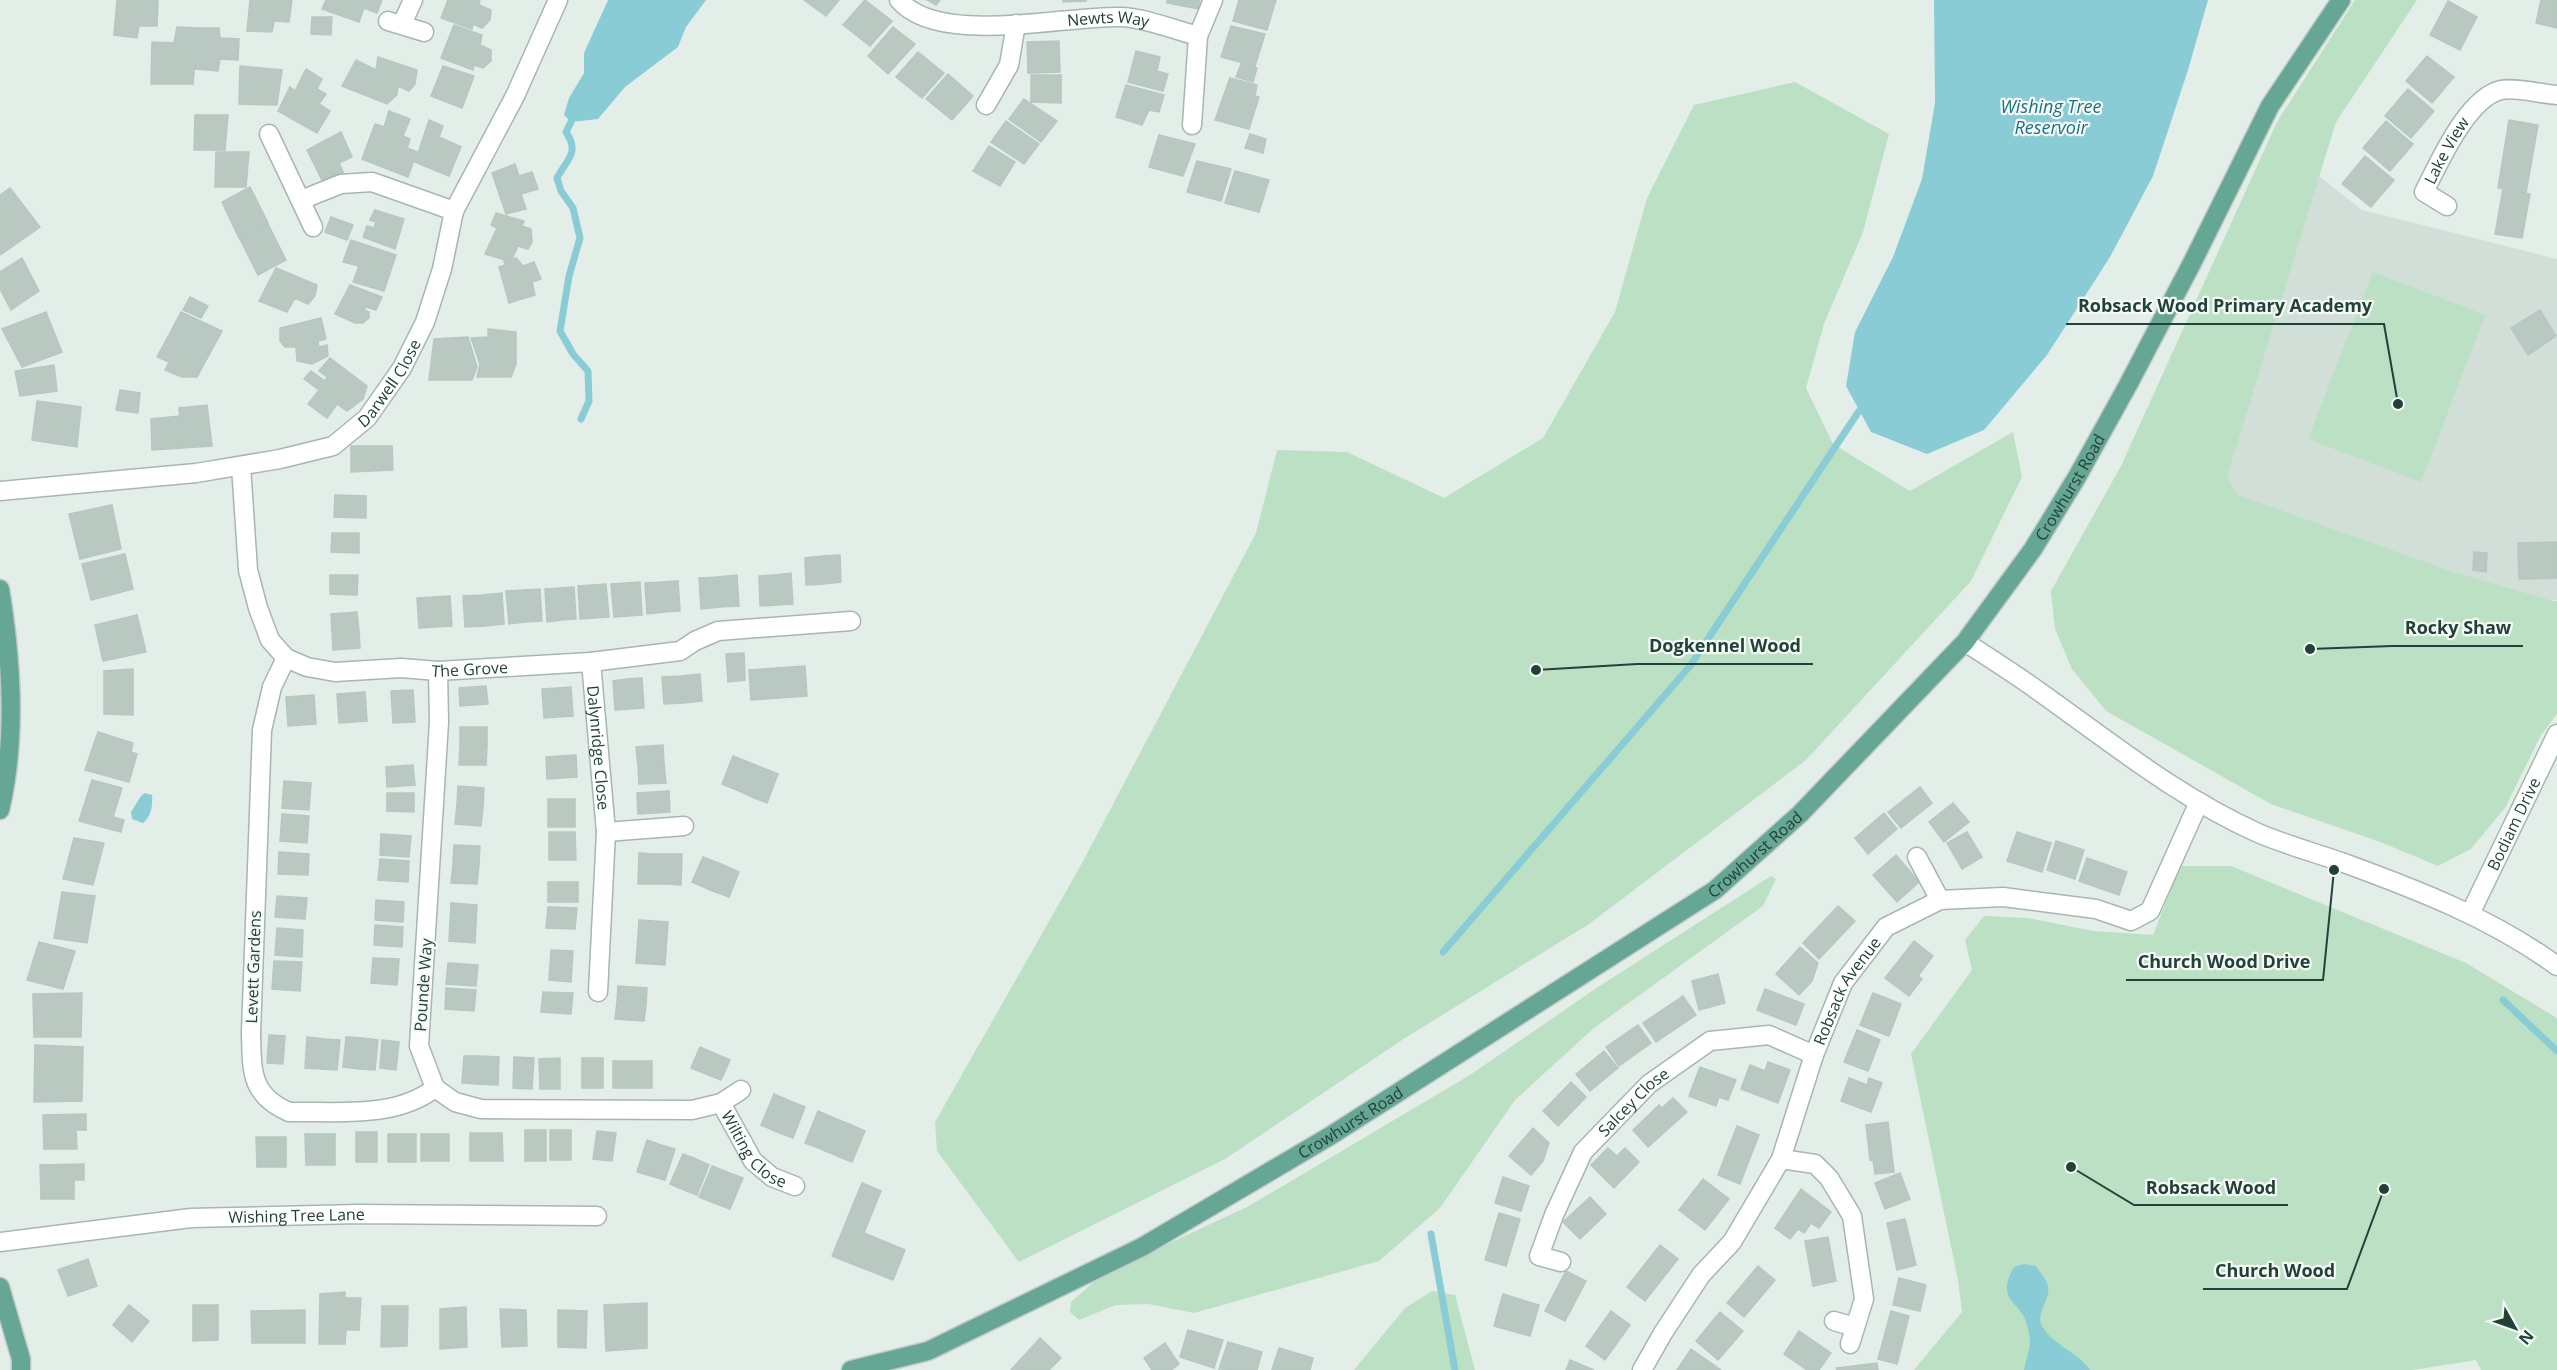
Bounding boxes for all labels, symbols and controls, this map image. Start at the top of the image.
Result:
street label: Newts Way [1066,6,1153,32]
water label: Wishing Tree Reservoir [2001,94,2102,139]
street label: Lake View [2419,112,2474,188]
callout: Robsack Wood Primary Academy [2066,288,2384,324]
text: Robsack Wood Primary Academy [2078,293,2373,317]
street label: Darwell Close [353,335,426,432]
street label: Crowhurst Road [2030,430,2110,545]
callout: Rocky Shaw [2392,610,2523,646]
text: Rocky Shaw [2405,615,2512,639]
callout: Dogkennel Wood [1637,628,1813,664]
text: Dogkennel Wood [1649,633,1801,657]
street label: The Grove [431,656,509,682]
street label: Dalynridge Close [582,684,615,811]
street label: Bodiam Drive [2482,774,2545,874]
street label: Crowhurst Road [1703,806,1807,903]
street label: Levett Gardens [240,910,266,1024]
street label: Robsack Avenue [1808,932,1886,1048]
street label: Pounde Way [409,937,437,1032]
callout: Church Wood Drive [2126,944,2323,980]
text: Church Wood Drive [2138,949,2310,973]
street label: Salcey Close [1593,1062,1673,1141]
street label: Crowhurst Road [1294,1081,1407,1164]
street label: Wilting Close [716,1107,790,1193]
callout: Robsack Wood [2134,1169,2288,1205]
text: Robsack Wood [2146,1175,2276,1199]
street label: Wishing Tree Lane [228,1203,365,1228]
callout: Church Wood [2203,1253,2347,1289]
text: Church Wood [2215,1258,2335,1282]
north arrow [2485,1298,2545,1358]
text: N [2514,1326,2539,1350]

